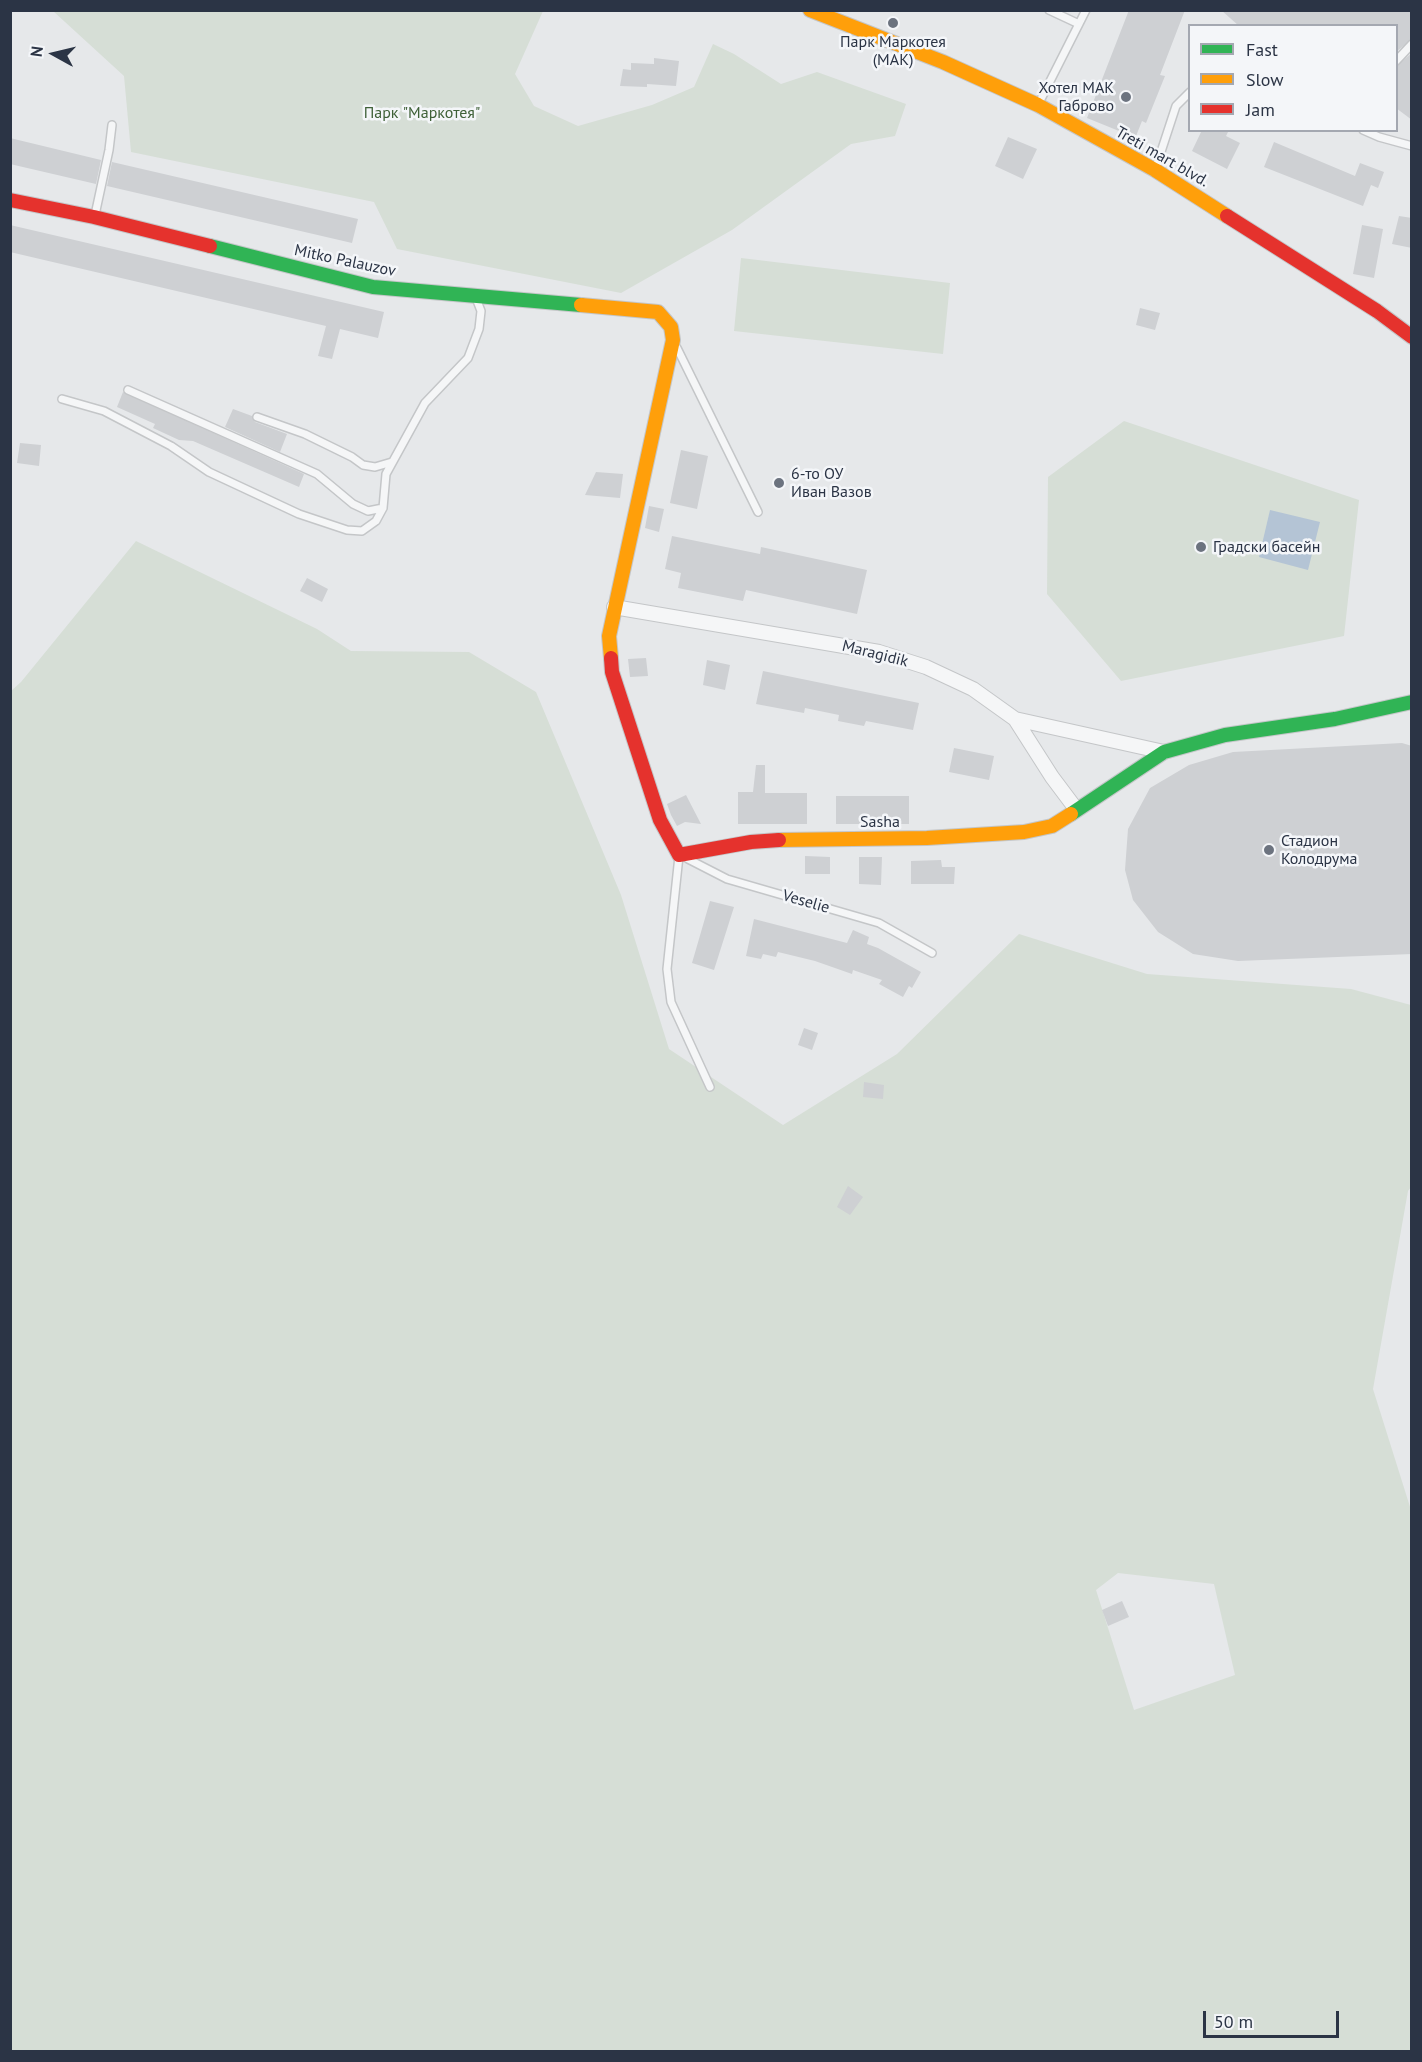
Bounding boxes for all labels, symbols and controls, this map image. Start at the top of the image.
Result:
marker: Парк Маркотея (МАК) [886,16,900,30]
north arrow [24,24,84,84]
legend [1188,24,1398,132]
place label: Парк Маркотея (МАК) [840,32,946,70]
text: Fast [1246,38,1278,61]
text: N [26,45,47,58]
text: Slow [1246,68,1284,91]
place label: Хотел МАК Габрово [1038,78,1114,116]
marker: Хотел МАК Габрово [1119,90,1133,104]
text: Jam [1246,98,1275,121]
park label: Парк "Маркотея" [364,103,480,123]
street label: Treti mart blvd. [1112,123,1212,191]
street label: Mitko Palauzov [293,241,397,281]
place label: 6-то ОУ Иван Вазов [791,464,872,502]
marker: 6-то ОУ Иван Вазов [772,476,786,490]
place label: Градски басейн [1213,537,1320,557]
marker: Градски басейн [1194,540,1208,554]
street label: Maragidik [840,637,910,671]
street label: Sasha [860,812,900,832]
place label: Стадион Колодрума [1281,831,1358,869]
marker: Стадион Колодрума [1262,843,1276,857]
street label: Veselie [780,886,832,918]
scale bar [1206,1999,1342,2037]
text: 50 m [1214,2010,1253,2033]

